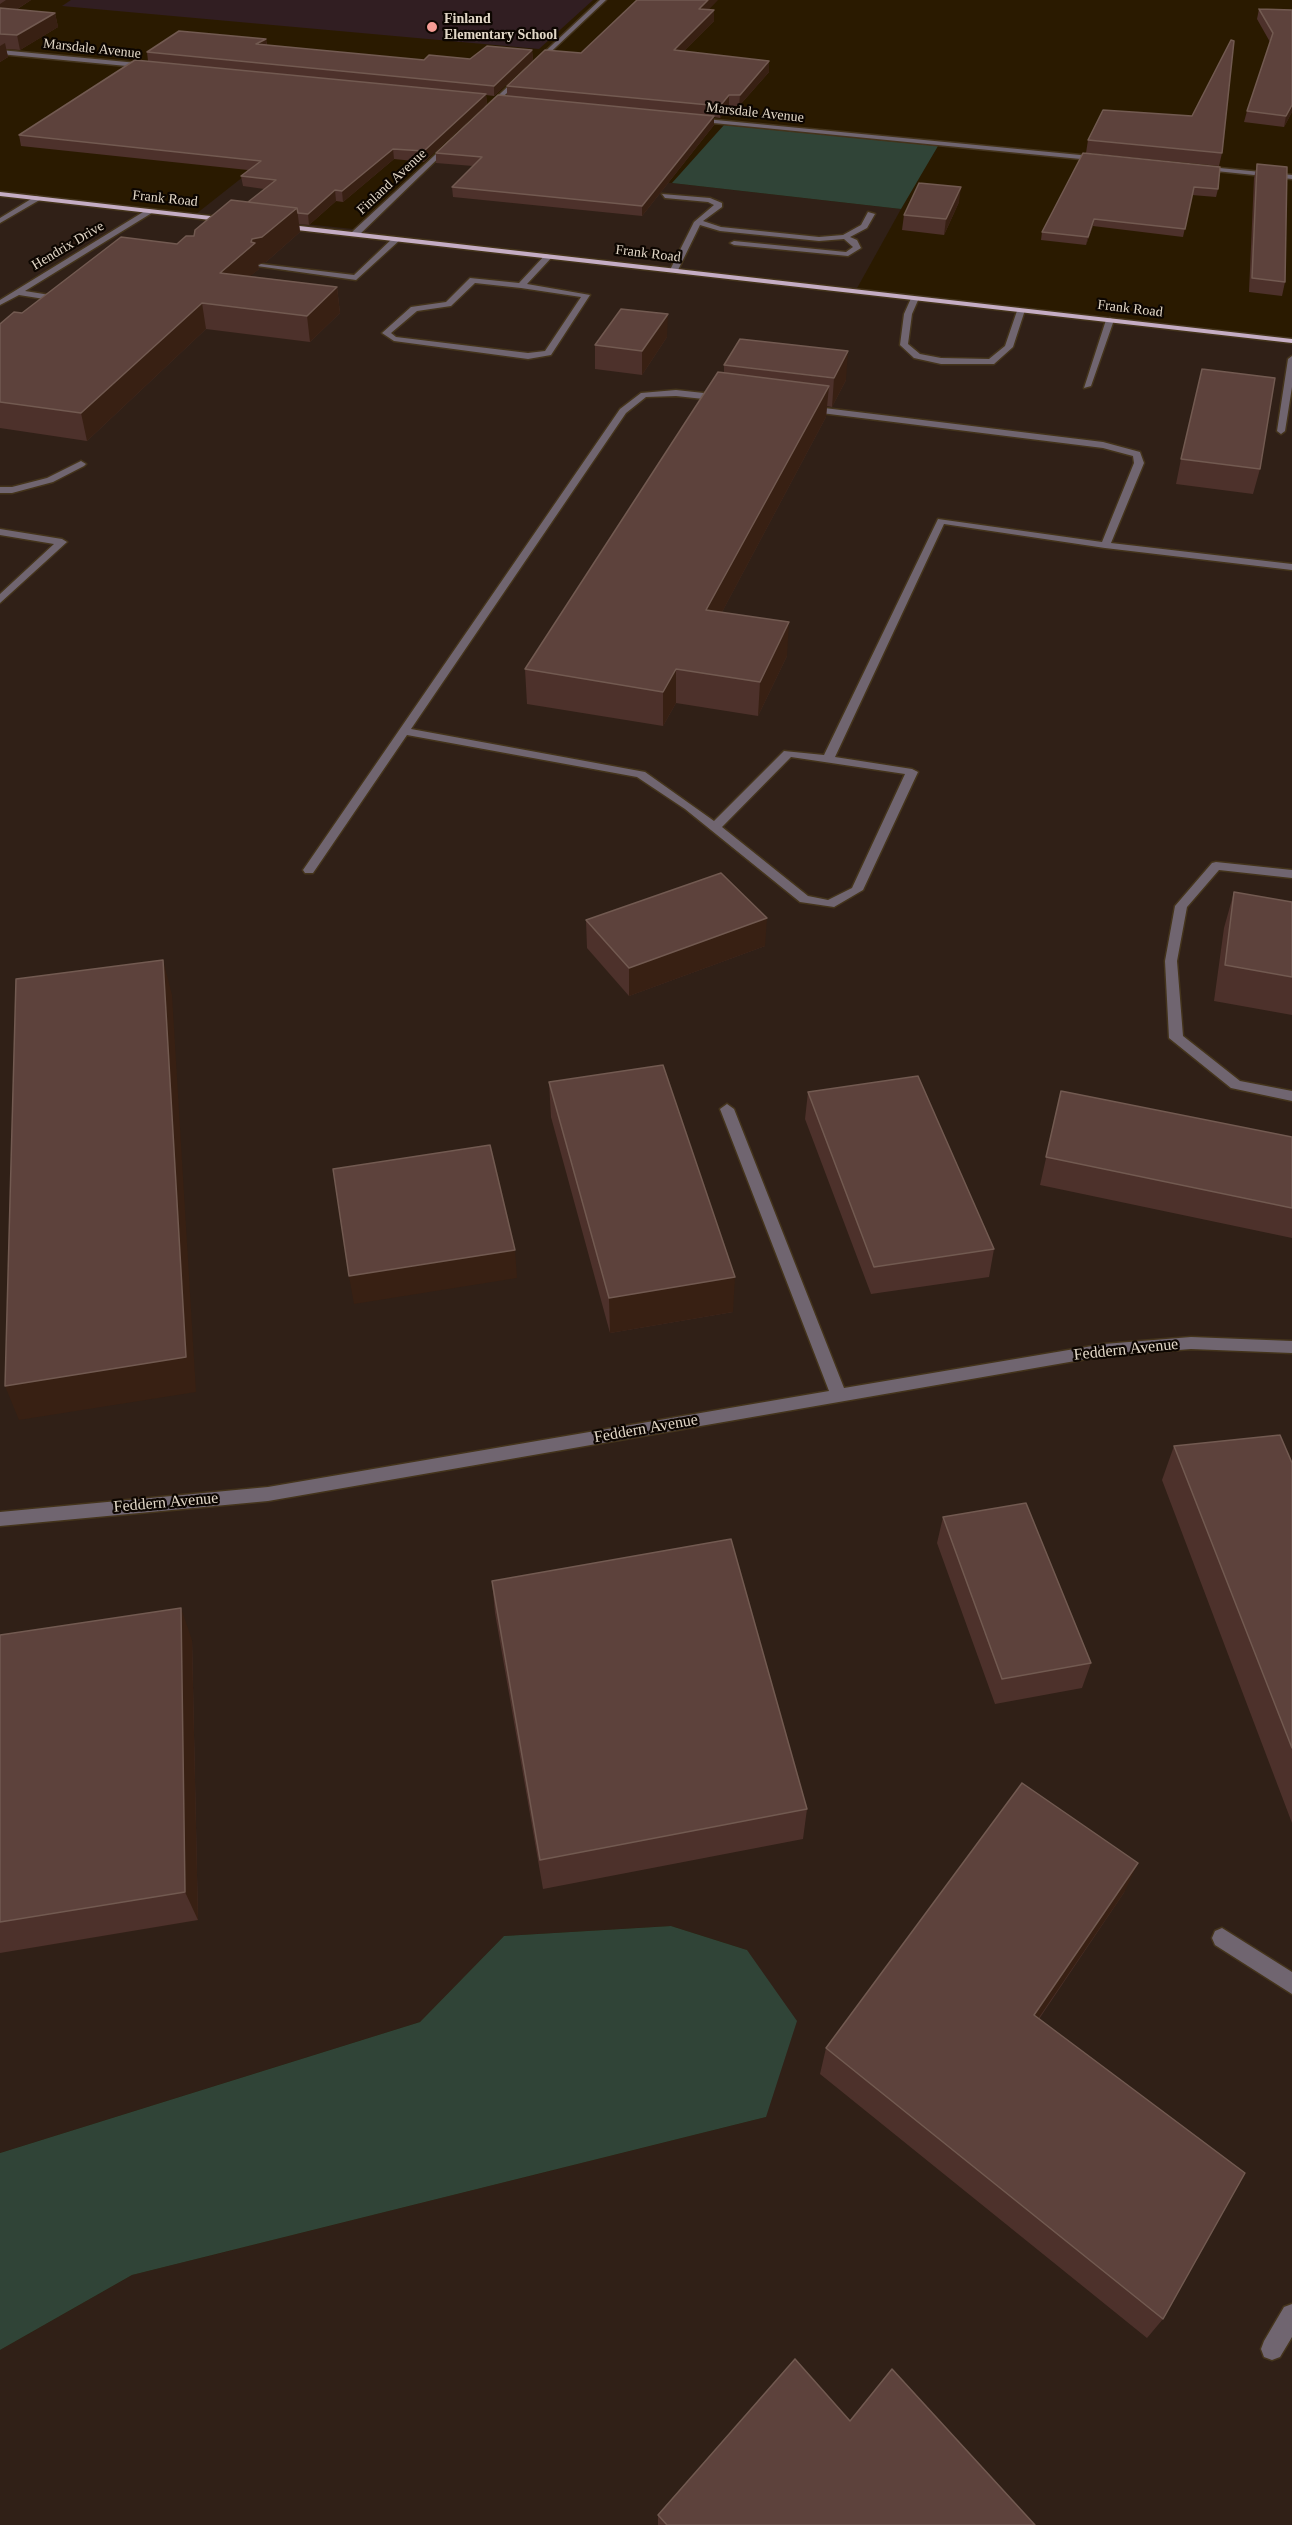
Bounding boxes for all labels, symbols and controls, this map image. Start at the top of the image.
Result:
place label: Finland Elementary School [444,11,557,44]
marker: Finland Elementary School [425,20,439,34]
street label: Marsdale Avenue [42,36,142,62]
street label: Marsdale Avenue [705,100,805,126]
street label: Finland Avenue [354,146,430,218]
street label: Frank Road [131,187,199,211]
street label: Hendrix Drive [29,218,107,274]
street label: Frank Road [614,242,682,266]
street label: Frank Road [1096,297,1164,321]
street label: Feddern Avenue [1073,1335,1179,1365]
street label: Feddern Avenue [593,1410,699,1448]
street label: Feddern Avenue [113,1489,219,1517]

